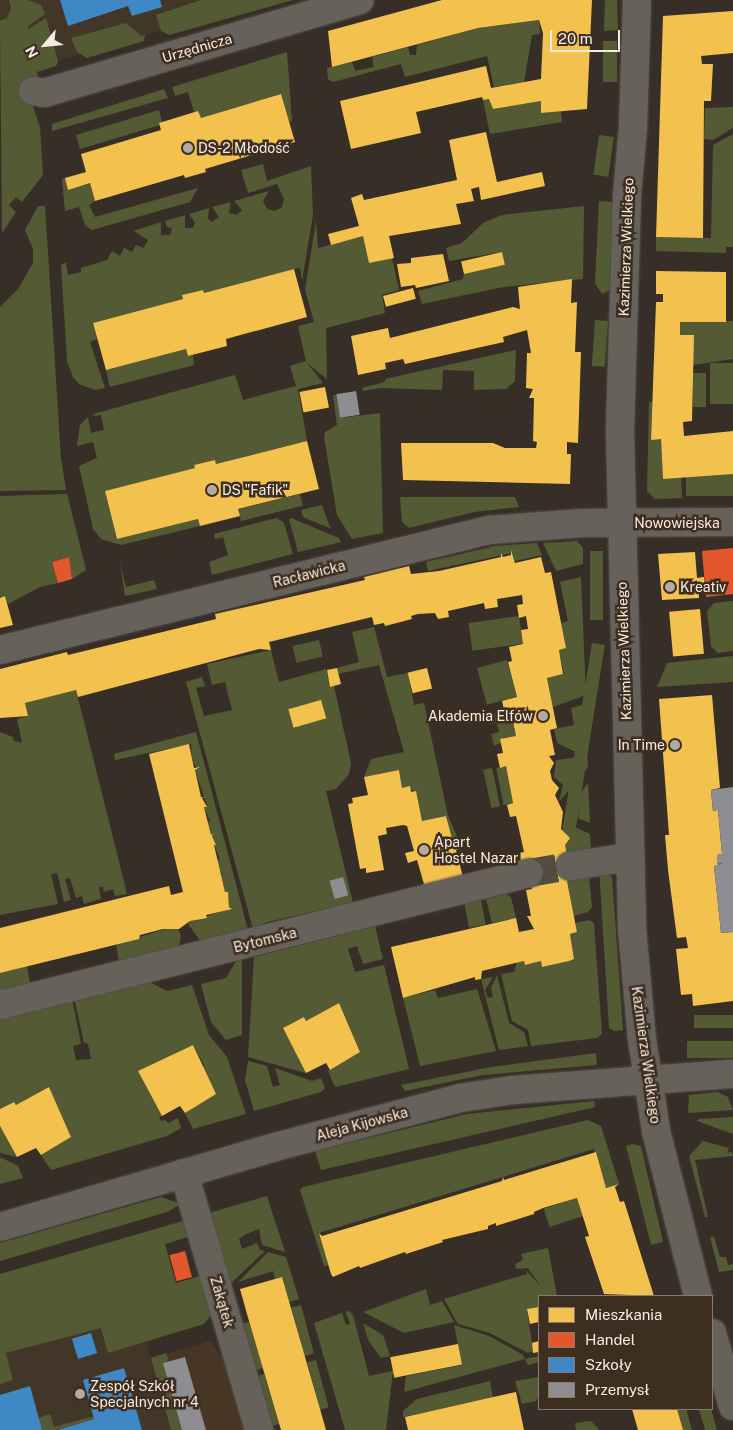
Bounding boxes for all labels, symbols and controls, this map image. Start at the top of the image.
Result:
north arrow [20,20,70,70]
scale bar [553,20,623,52]
street label: Urzędnicza [160,30,234,66]
text: 20 m [558,30,593,47]
text: N [22,43,41,61]
place label: DS-2 Młodość [198,140,290,156]
marker: DS-2 Młodość [182,142,194,154]
street label: Kazimierza Wielkiego [615,177,637,317]
place label: DS "Fafik" [222,482,288,498]
marker: DS "Fafik" [206,484,218,496]
street label: Nowowiejska [634,515,720,531]
street label: Racławicka [271,557,347,591]
place label: Kreativ [680,579,726,595]
street label: Kazimierza Wielkiego [613,581,635,721]
marker: Kreativ [664,581,676,593]
place label: Akademia Elfów [428,708,533,724]
marker: Akademia Elfów [537,710,549,722]
place label: In Time [618,737,665,753]
marker: In Time [669,739,681,751]
place label: Apart Hostel Nazar [434,834,518,866]
marker: Apart Hostel Nazar [418,844,430,856]
street label: Bytomska [232,924,298,956]
street label: Kazimierza Wielkiego [628,985,664,1125]
street label: Aleja Kijowska [314,1104,410,1144]
street label: Zakątek [207,1274,237,1330]
legend [538,1295,713,1410]
text: Mieszkania [585,1306,662,1323]
text: Handel [585,1331,635,1348]
text: Szkoły [585,1356,632,1373]
place label: Zespół Szkół Specjalnych nr 4 [90,1378,199,1410]
text: Przemysł [585,1381,650,1398]
marker: Zespół Szkół Specjalnych nr 4 [74,1388,86,1400]

